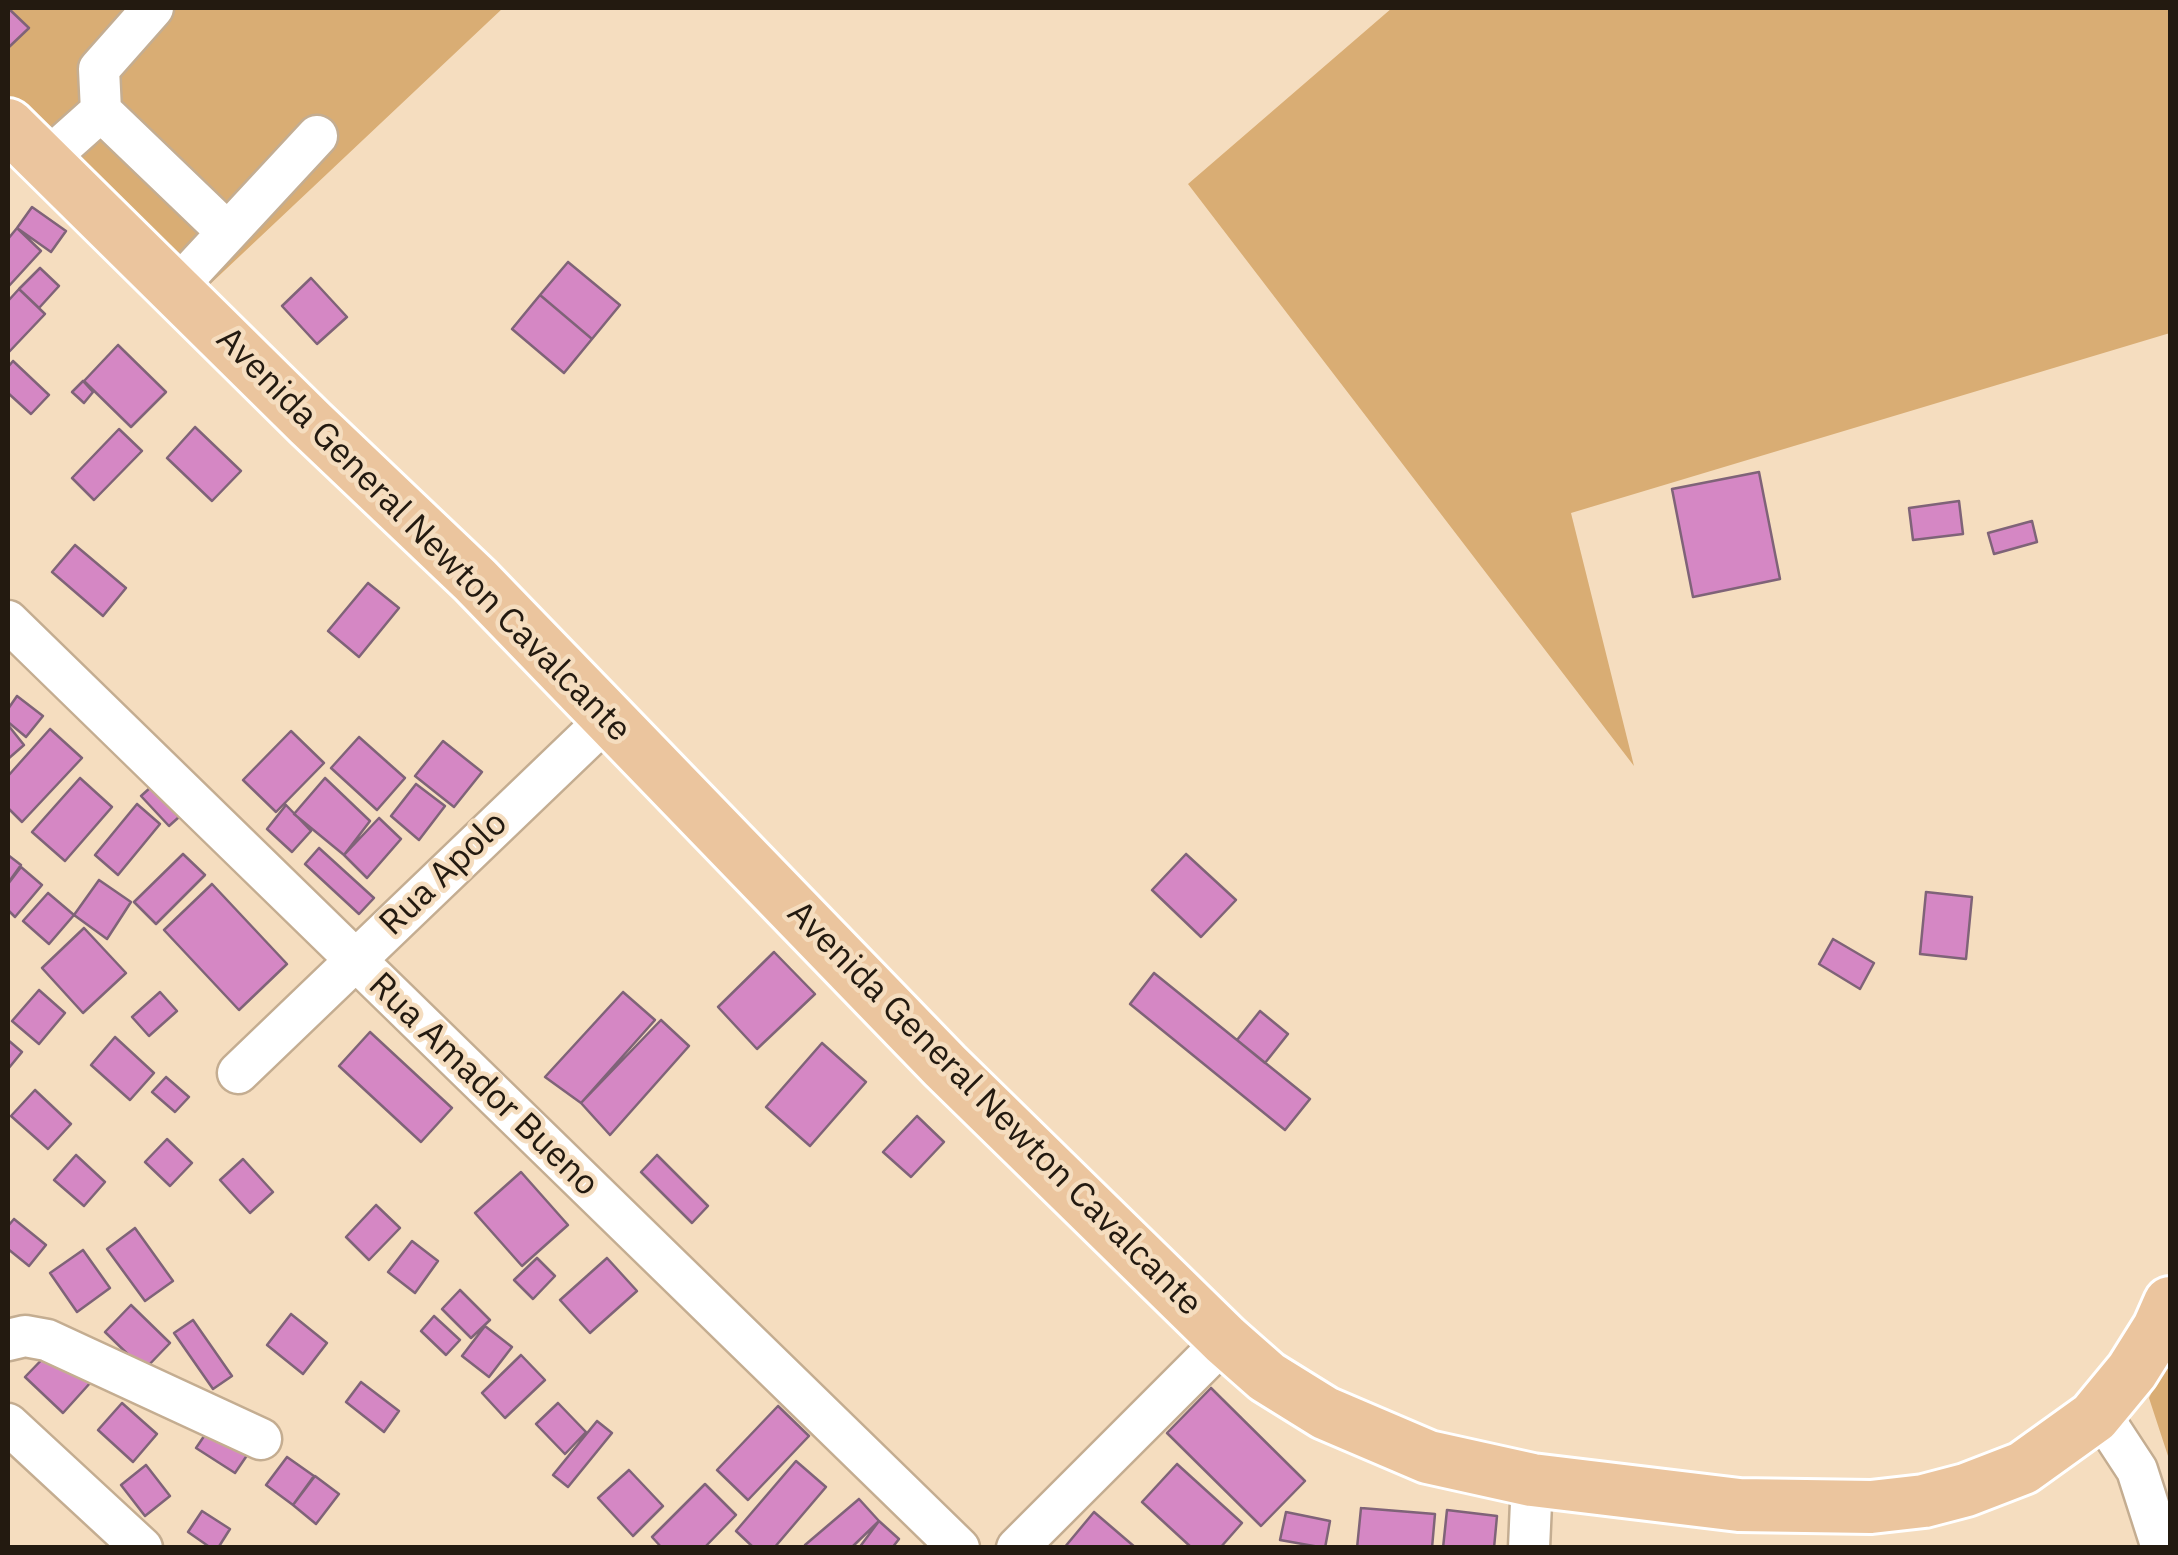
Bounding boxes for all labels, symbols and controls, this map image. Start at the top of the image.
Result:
street label: Avenida General Newton Cavalcante [207,319,639,751]
street label: Rua Apolo [372,803,516,945]
street label: Avenida General Newton Cavalcante [778,893,1210,1325]
street label: Rua Amador Bueno [359,965,607,1205]

